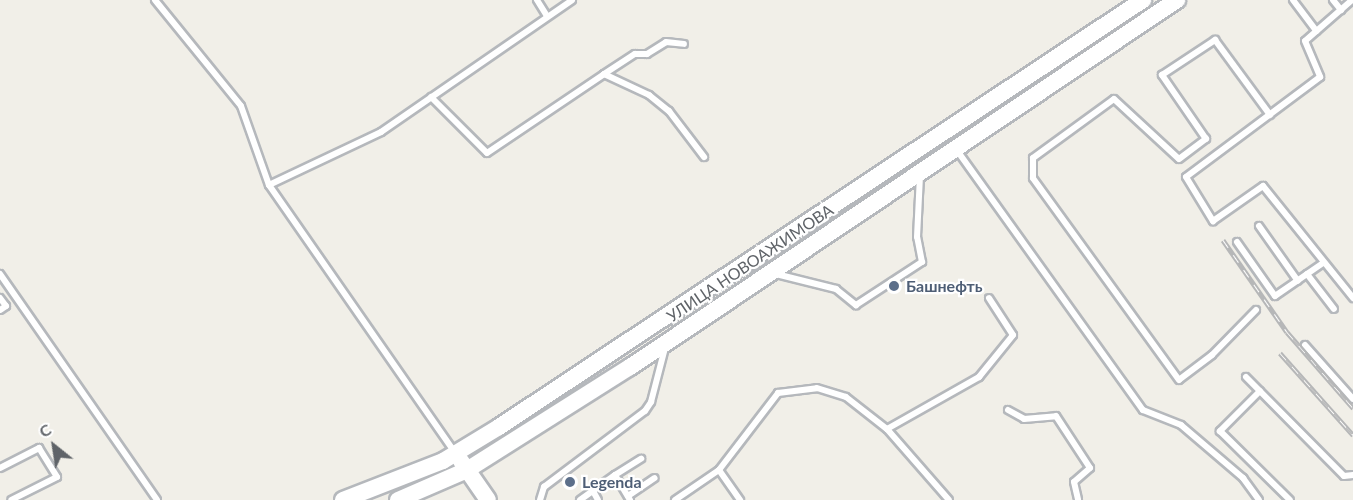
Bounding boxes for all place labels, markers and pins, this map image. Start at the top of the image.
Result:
place label: Башнефть [906,276,983,296]
marker: Башнефть [887,279,901,293]
place label: Legenda [582,472,642,492]
marker: Legenda [563,475,577,489]

